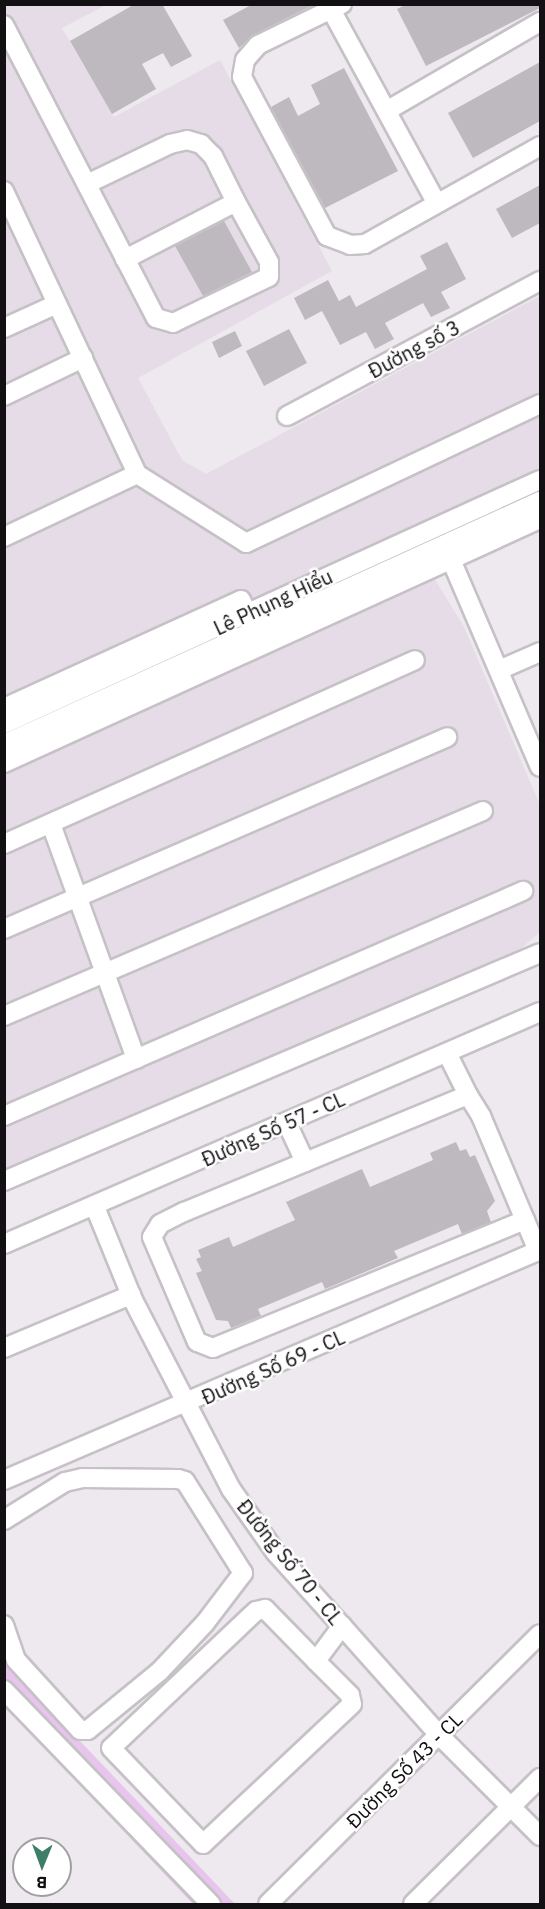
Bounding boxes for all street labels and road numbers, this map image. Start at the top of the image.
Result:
street label: Đường số 3 [364,315,464,383]
street label: Lê Phụng Hiểu [210,564,336,640]
street label: Đường Số 57 - CL [198,1087,348,1171]
street label: Đường Số 69 - CL [198,1325,348,1409]
street label: Đường Số 70 - CL [232,1495,348,1629]
street label: Đường Số 43 - CL [341,1707,467,1833]

